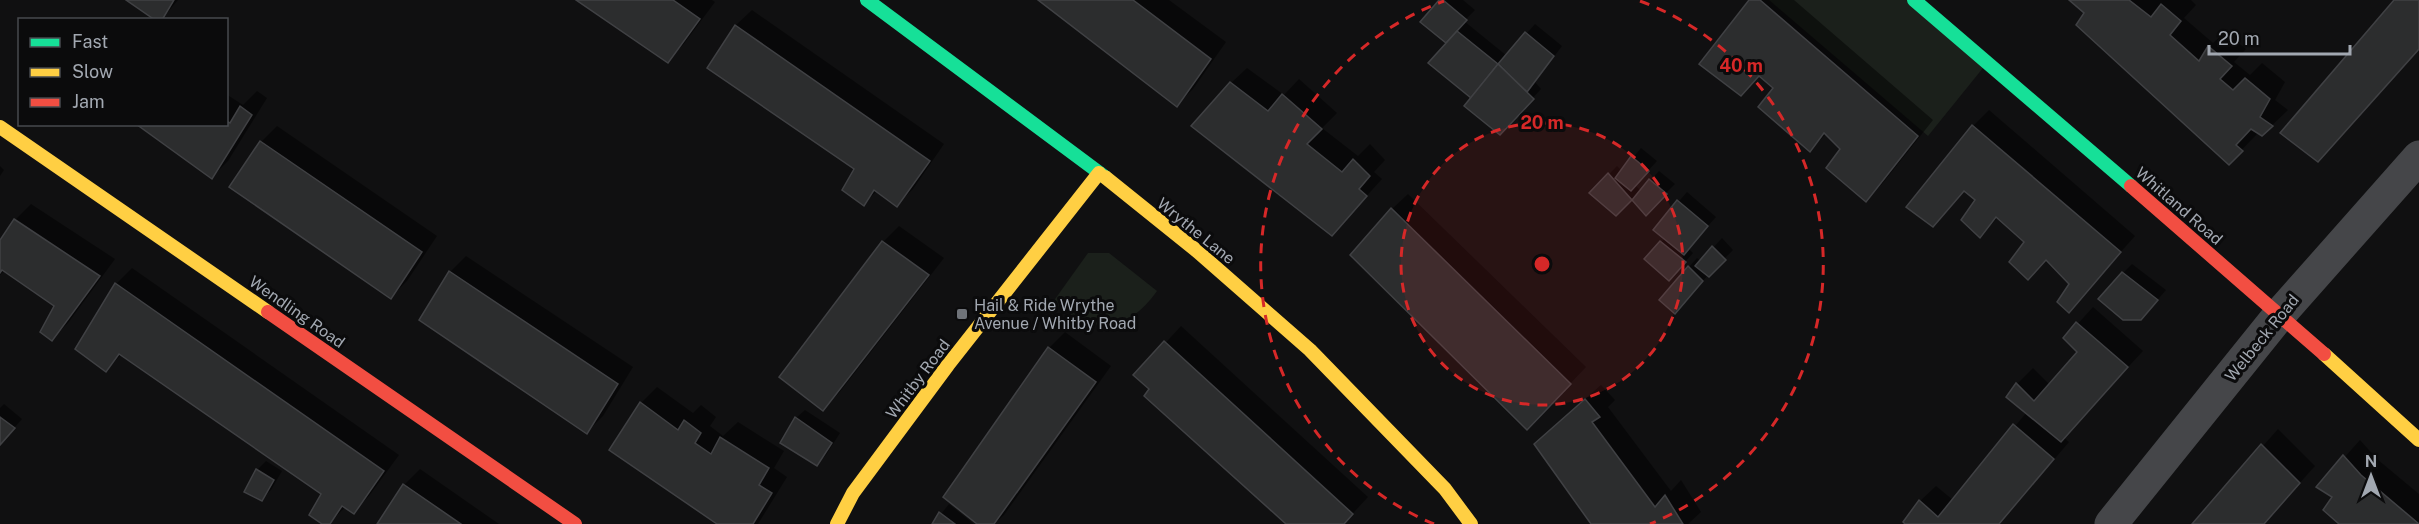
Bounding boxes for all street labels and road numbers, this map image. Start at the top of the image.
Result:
street label: Whitland Road [2132,163,2226,249]
street label: Wrythe Lane [1153,194,1239,268]
street label: Wendling Road [246,272,348,352]
street label: Welbeck Road [2221,291,2303,385]
street label: Whitby Road [882,336,954,422]

